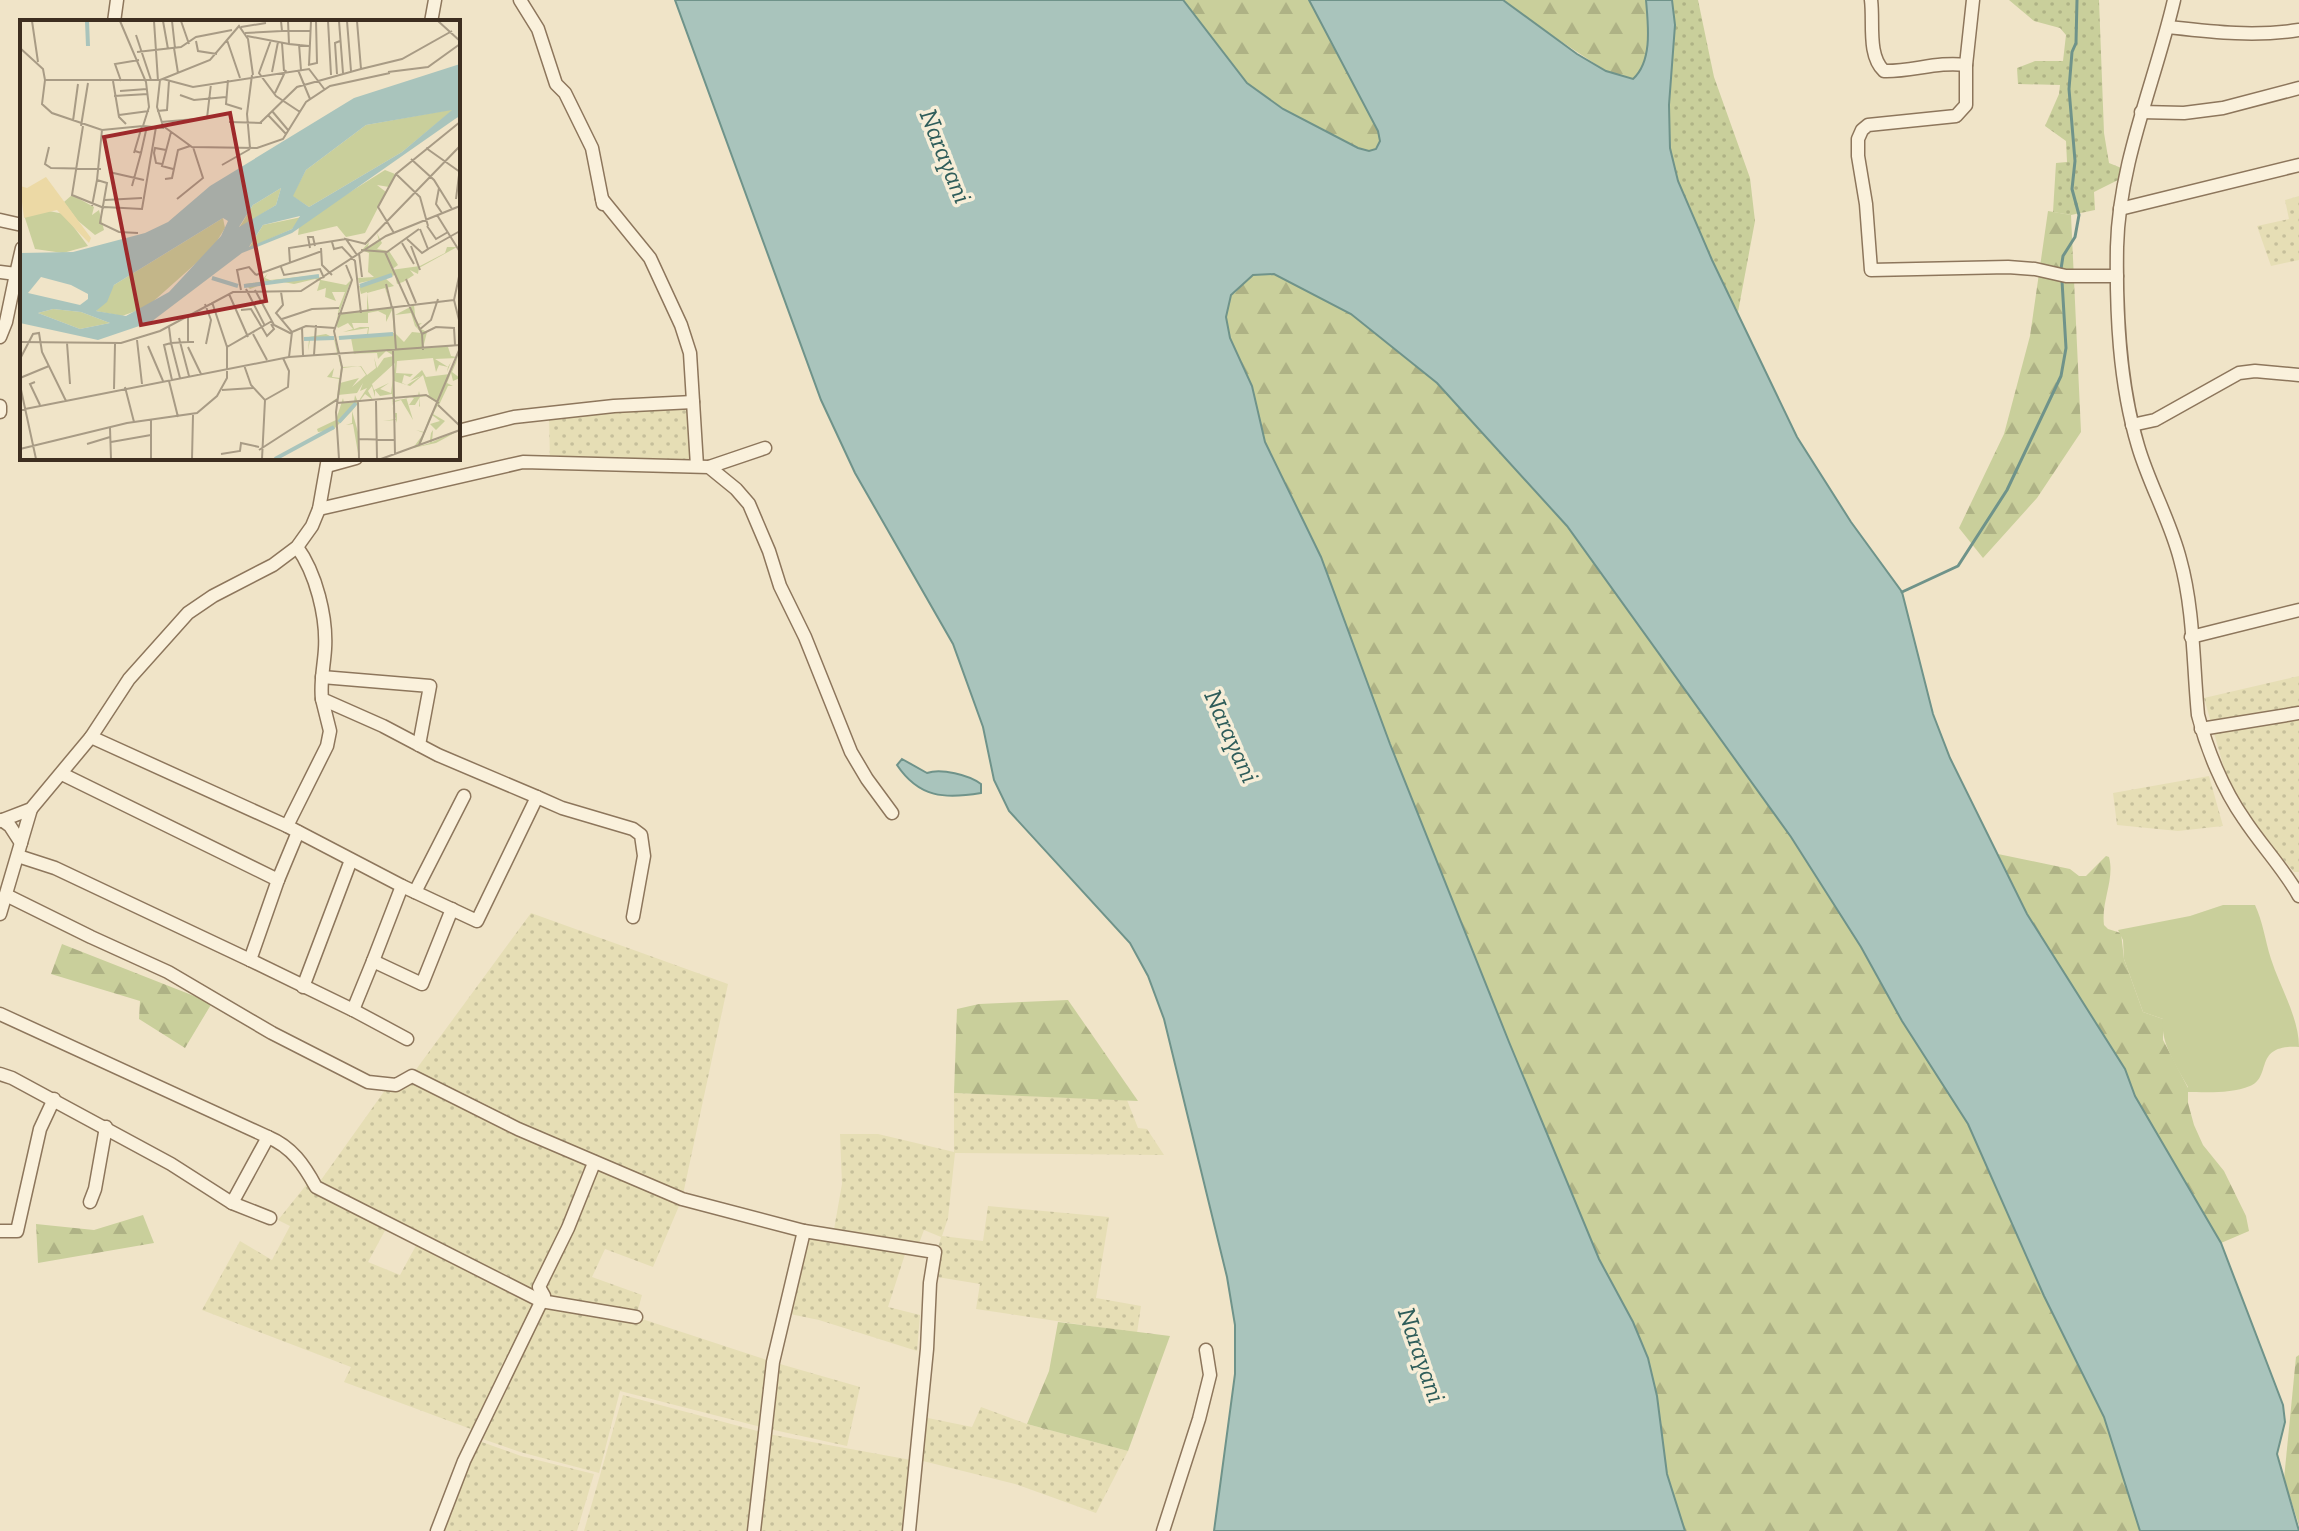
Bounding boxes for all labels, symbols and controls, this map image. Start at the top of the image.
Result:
inset map [20,20,460,460]
water label: Narayani [913,104,979,208]
water label: Narayani [1197,684,1267,788]
water label: Narayani [1391,1303,1453,1407]

